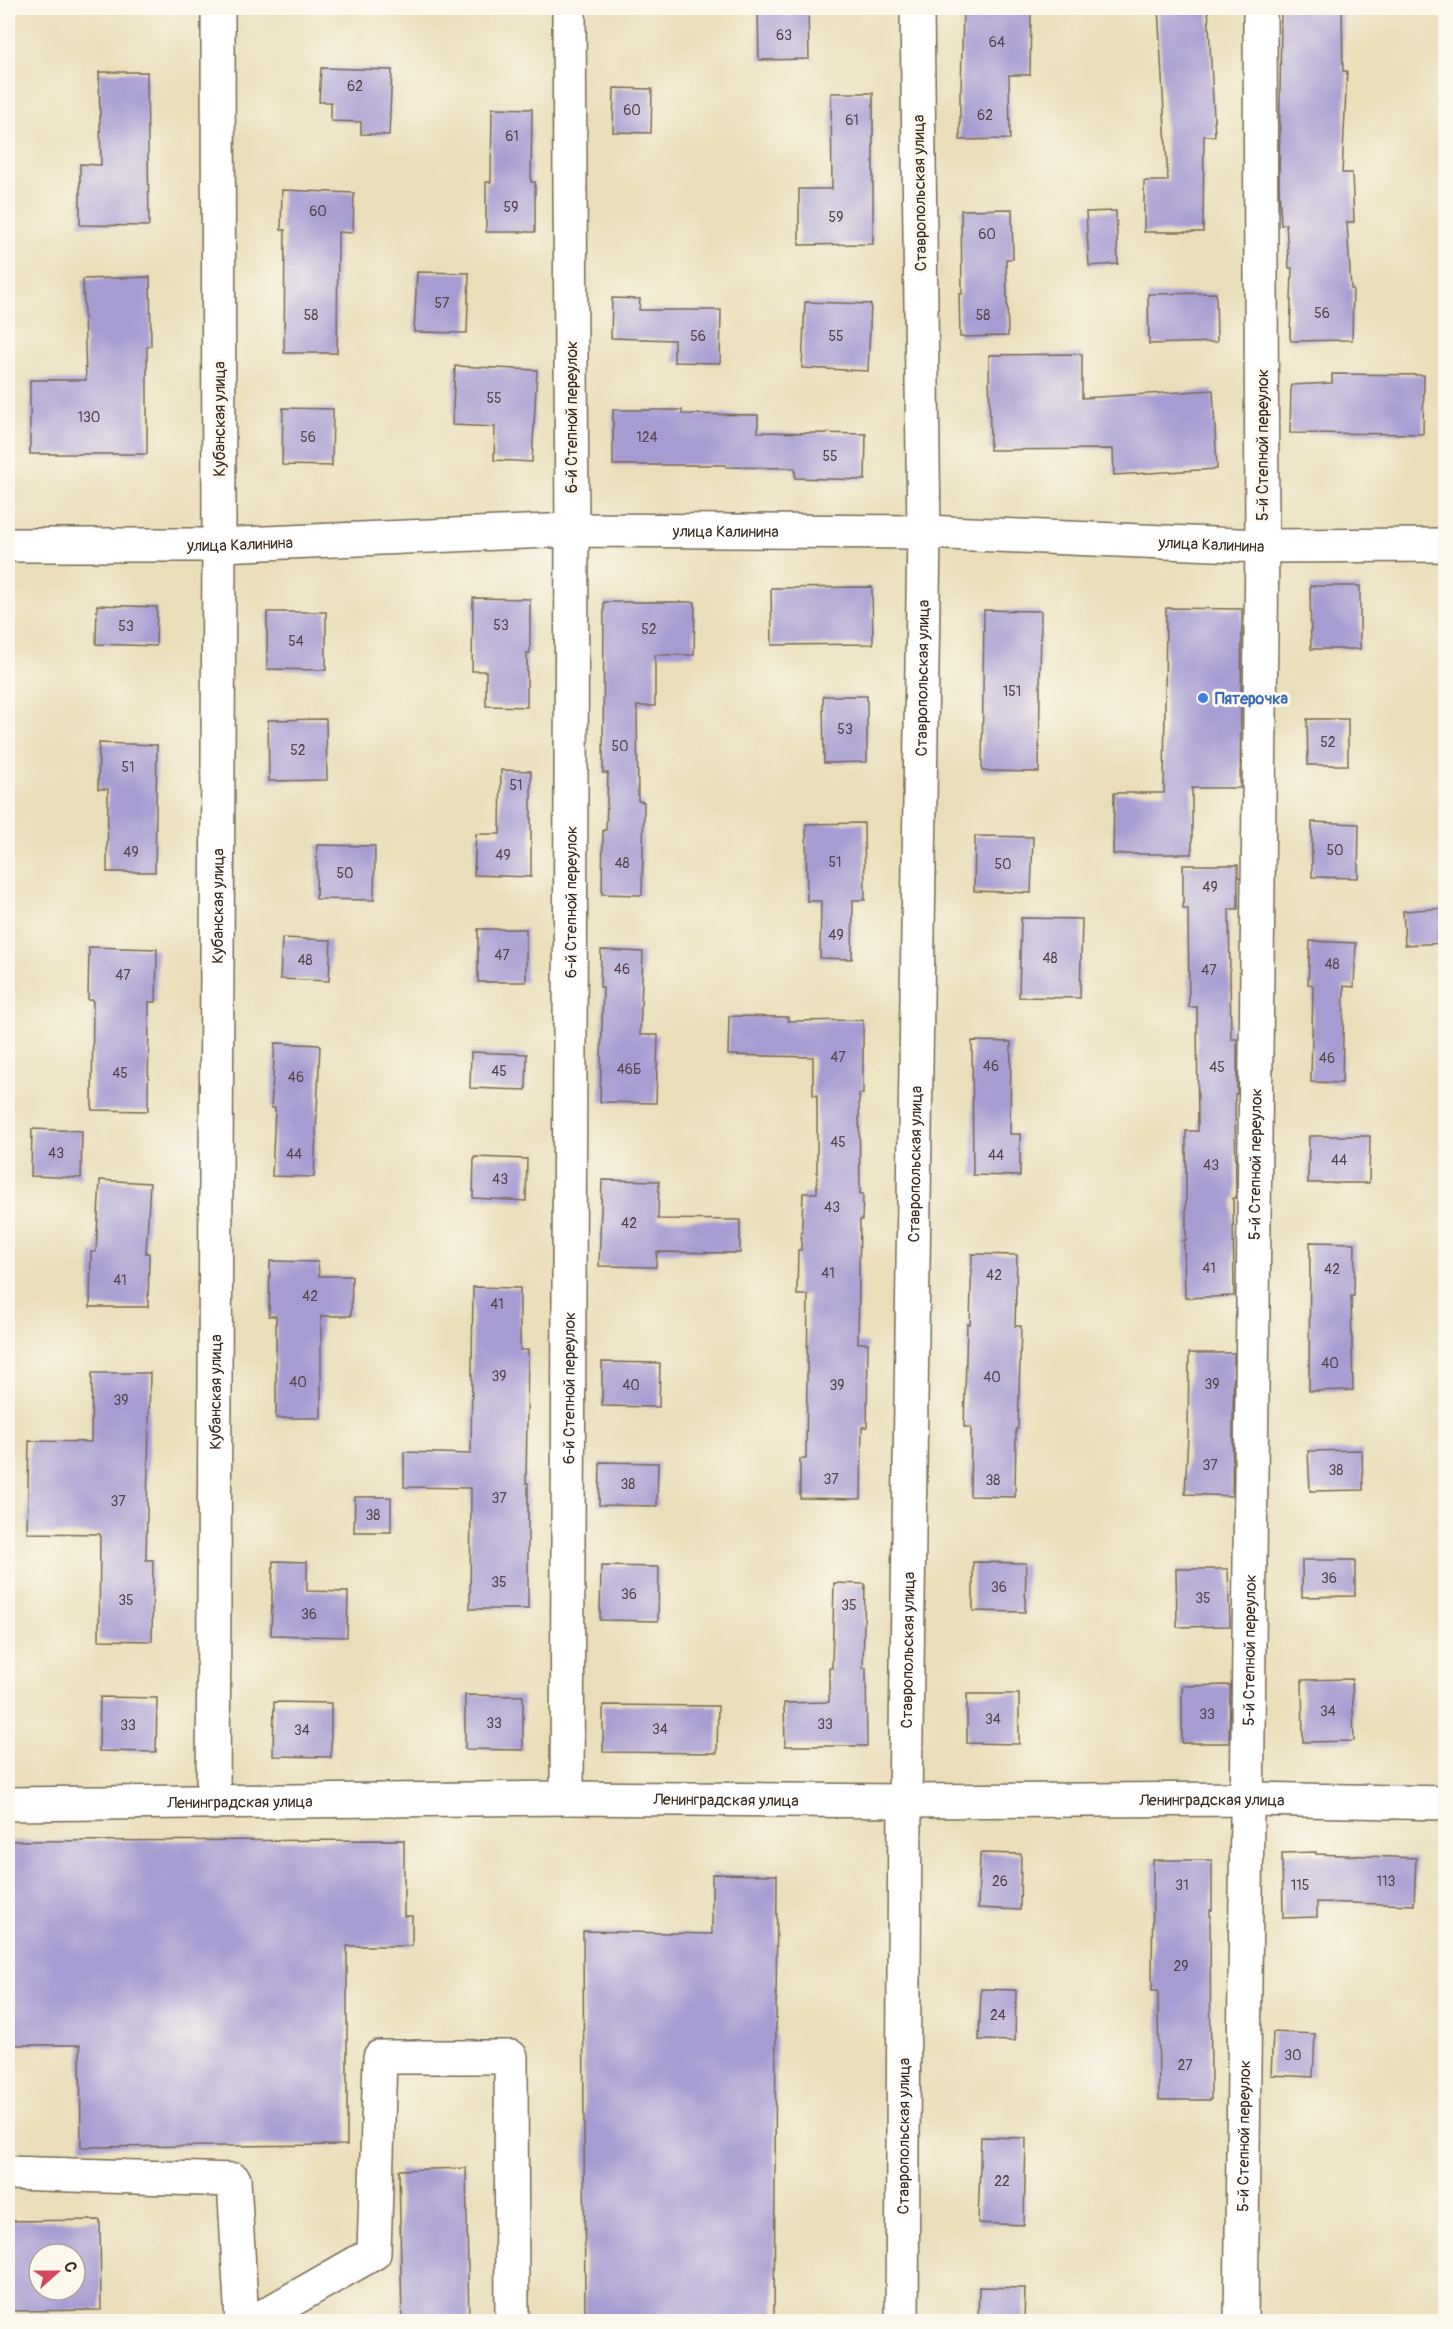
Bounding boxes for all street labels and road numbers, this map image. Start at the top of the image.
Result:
street label: Ставропольская улица [909,115,931,271]
street label: 6-й Степной переулок [562,341,582,493]
street label: Кубанская улица [210,361,230,477]
street label: 5-й Степной переулок [1253,369,1273,521]
street label: улица Калинина [672,522,779,542]
street label: улица Калинина [186,533,293,556]
street label: улица Калинина [1157,533,1265,557]
street label: Ставропольская улица [912,600,934,757]
street label: 6-й Степной переулок [561,826,582,978]
street label: Кубанская улица [208,848,229,964]
street label: Ставропольская улица [904,1086,927,1243]
street label: 5-й Степной переулок [1245,1088,1267,1240]
street label: 6-й Степной переулок [559,1312,580,1464]
street label: Кубанская улица [206,1334,226,1450]
street label: Ставропольская улица [897,1572,919,1729]
street label: 5-й Степной переулок [1239,1574,1261,1726]
street label: Ленинградская улица [652,1790,799,1811]
street label: Ленинградская улица [1138,1790,1285,1811]
street label: Ленинградская улица [166,1792,313,1813]
street label: Ставропольская улица [894,2058,915,2214]
street label: 5-й Степной переулок [1233,2060,1255,2212]

